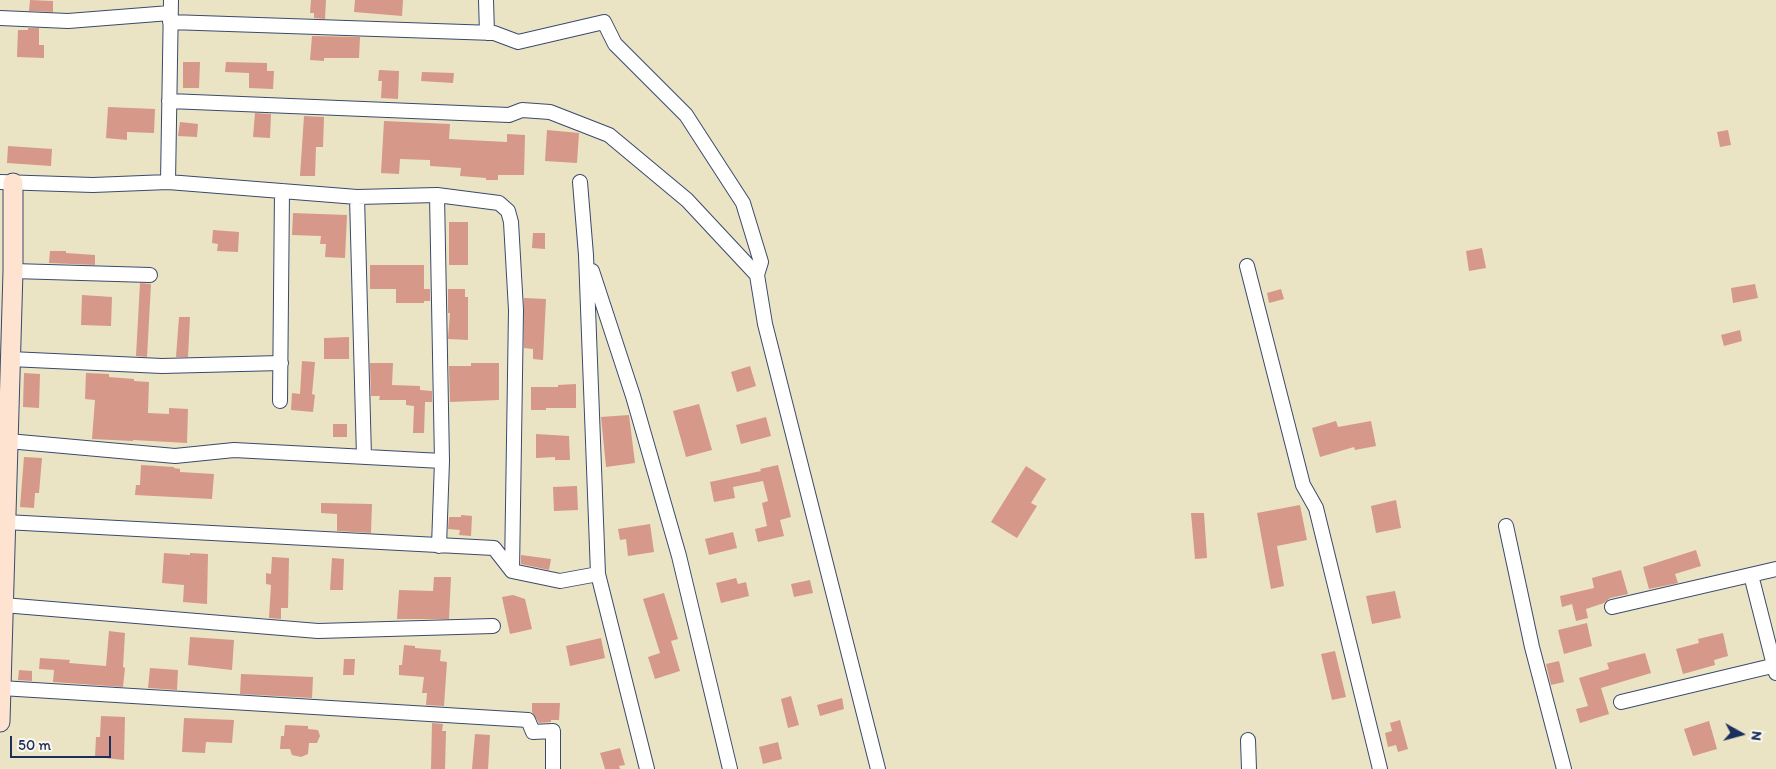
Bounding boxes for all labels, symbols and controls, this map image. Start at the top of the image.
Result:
north arrow [1716,709,1766,759]
scale bar [12,726,114,758]
text: N [1747,730,1765,742]
text: 50 m [18,736,51,754]

